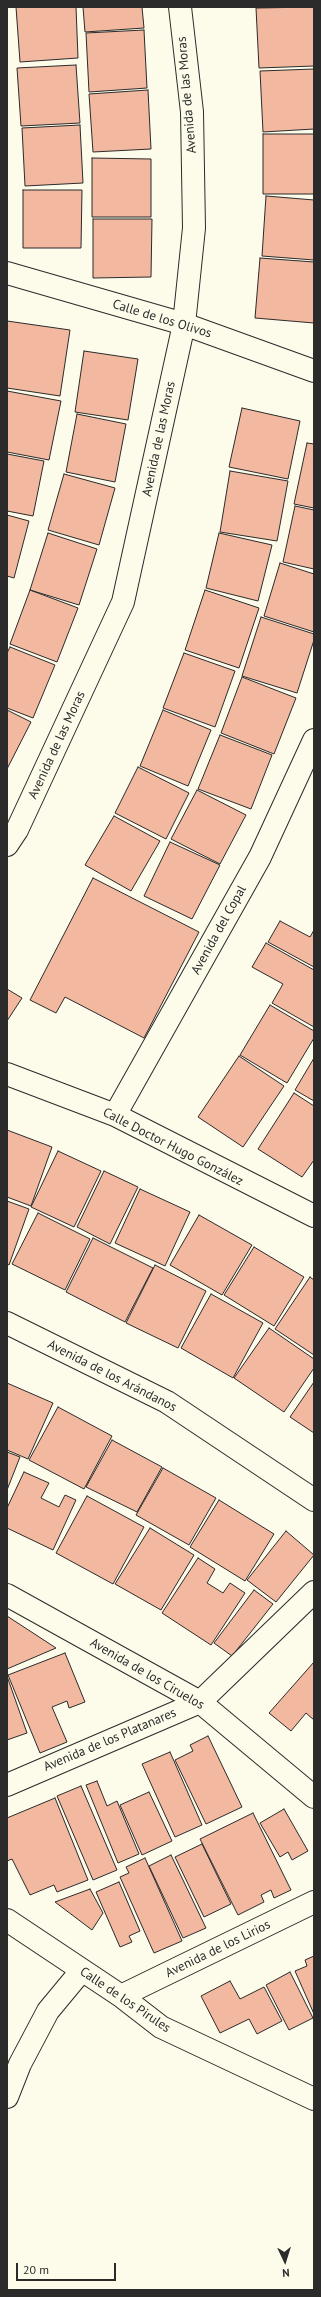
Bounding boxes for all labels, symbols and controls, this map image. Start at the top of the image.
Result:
street label: Avenida de las Moras [174,36,200,154]
street label: Calle de los Olivos [111,297,213,341]
street label: Avenida de las Moras [139,380,179,498]
street label: Avenida de las Moras [25,689,89,801]
street label: Avenida del Copal [188,883,250,977]
street label: Calle Doctor Hugo González [100,1105,246,1189]
street label: Avenida de los Arándanos [45,1337,179,1415]
street label: Avenida de los Ciruelos [87,1635,207,1713]
street label: Avenida de los Platanares [41,1705,179,1775]
street label: Avenida de los Lirios [163,1917,273,1981]
street label: Calle de los Pirules [77,1964,173,2036]
north arrow [265,2241,305,2281]
scale bar [18,2255,118,2281]
text: 20 m [23,2262,49,2277]
text: N [282,2266,290,2280]

